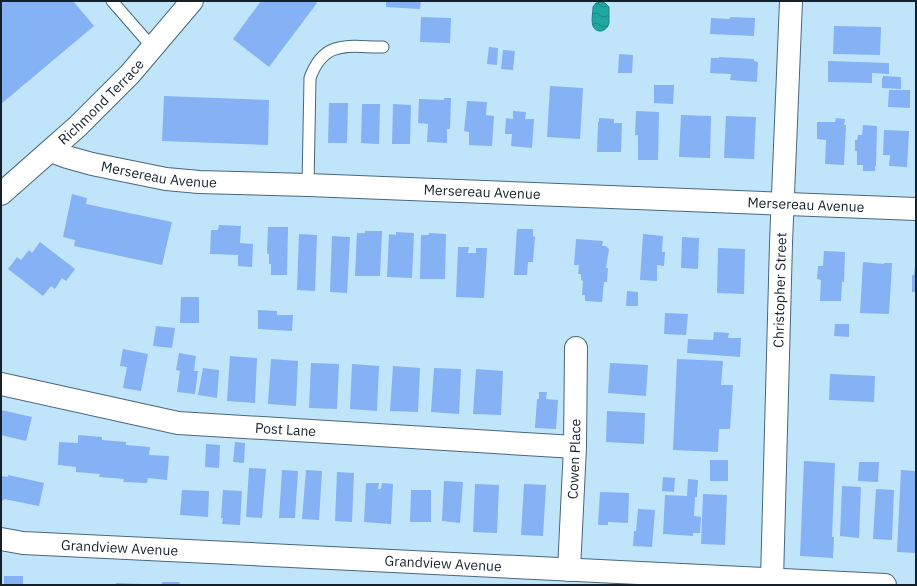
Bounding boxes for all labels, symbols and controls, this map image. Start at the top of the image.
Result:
street label: Richmond Terrace [54,55,148,148]
street label: Mersereau Avenue [99,157,217,191]
street label: Mersereau Avenue [423,181,541,203]
street label: Mersereau Avenue [747,193,865,216]
street label: Christopher Street [769,232,790,348]
street label: Cowen Place [563,418,584,500]
street label: Post Lane [254,419,317,440]
street label: Grandview Avenue [61,536,179,560]
street label: Grandview Avenue [384,552,502,575]

